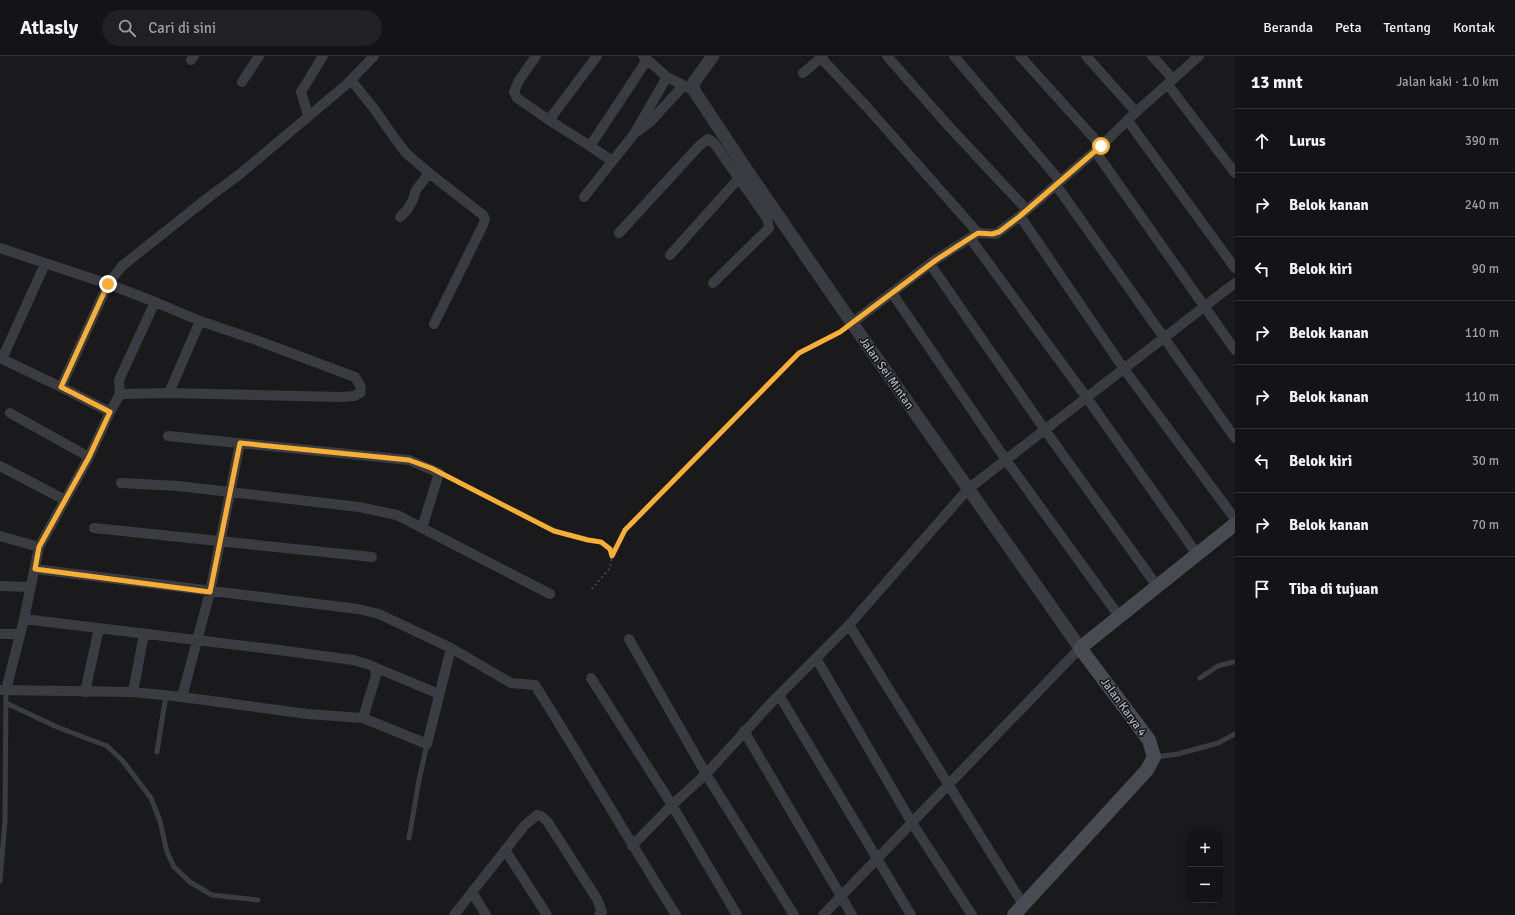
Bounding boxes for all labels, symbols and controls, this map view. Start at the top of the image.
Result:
search box [102,10,382,46]
text: Atlasly [20,16,78,40]
icon: search [116,17,138,39]
text: Cari di sini [148,19,216,37]
text: Beranda [1263,19,1313,36]
text: Peta [1335,19,1362,36]
text: Tentang [1384,19,1431,36]
text: Kontak [1453,19,1495,36]
text: 13 mnt [1251,72,1303,93]
text: Jalan kaki · 1.0 km [1397,74,1499,90]
icon: ahead [1251,130,1273,152]
text: Lurus [1289,132,1326,150]
text: 390 m [1465,133,1499,149]
route start [1092,137,1110,155]
icon: right [1251,194,1273,216]
text: Belok kanan [1289,196,1369,214]
text: 240 m [1465,197,1499,213]
icon: left [1251,258,1273,280]
text: Belok kiri [1289,260,1352,278]
text: 90 m [1472,261,1499,277]
route end [99,275,117,293]
icon: right [1251,322,1273,344]
text: Belok kanan [1289,324,1369,342]
text: 110 m [1465,325,1499,341]
street label: Jalan Sei Mintan [856,334,917,412]
icon: right [1251,386,1273,408]
text: Belok kanan [1289,388,1369,406]
text: 110 m [1465,389,1499,405]
icon: left [1251,450,1273,472]
text: Belok kiri [1289,452,1352,470]
text: 30 m [1472,453,1499,469]
icon: right [1251,514,1273,536]
text: Belok kanan [1289,516,1369,534]
text: 70 m [1472,517,1499,533]
icon: arrive [1251,578,1273,600]
text: Tiba di tujuan [1289,580,1379,598]
street label: Jalan Karya 4 [1097,675,1150,740]
map controls [1187,831,1223,903]
button: + [1187,831,1223,867]
button: − [1187,867,1223,903]

